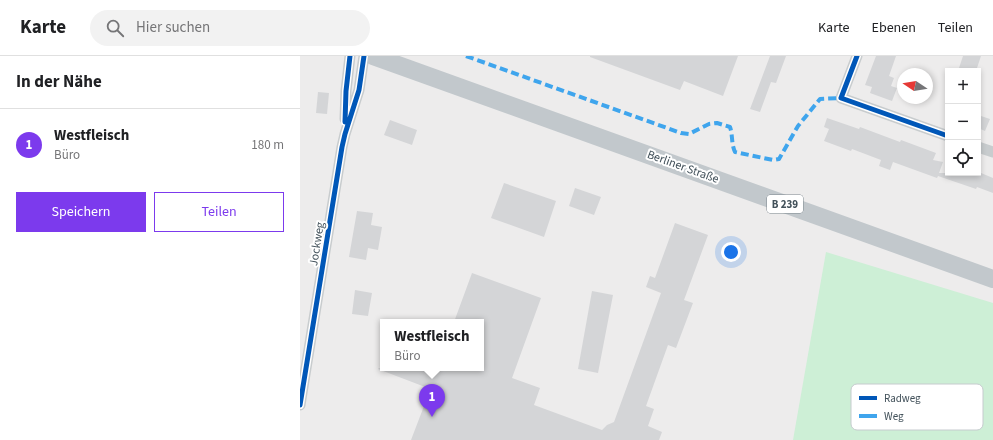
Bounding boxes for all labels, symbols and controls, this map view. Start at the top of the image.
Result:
search box [90,10,370,46]
text: Karte [20,14,66,41]
icon: search [104,17,126,39]
text: Hier suchen [136,17,210,38]
text: Karte [818,18,850,38]
text: Ebenen [872,18,916,38]
text: Teilen [938,18,973,38]
north arrow [897,68,933,104]
map controls [945,68,981,176]
button: + [945,68,981,104]
text: In der Nähe [16,70,102,94]
button: − [945,104,981,140]
text: Westfleisch [54,125,129,146]
text: 1 [26,136,32,154]
text: 180 m [251,136,284,154]
button: locate [945,140,981,176]
text: Büro [54,146,80,164]
street label: Berliner Straße [645,146,721,188]
button: Speichern [16,192,146,232]
button: Teilen [154,192,284,232]
road number: B 239 [767,195,803,213]
street label: Jockweg [305,221,329,267]
your location [721,242,741,262]
popup [380,319,484,371]
text: Westfleisch [394,326,470,347]
text: Büro [394,347,420,365]
pin: 1 [419,384,445,417]
legend [851,384,983,430]
text: Radweg [884,391,921,406]
text: Weg [884,409,904,424]

